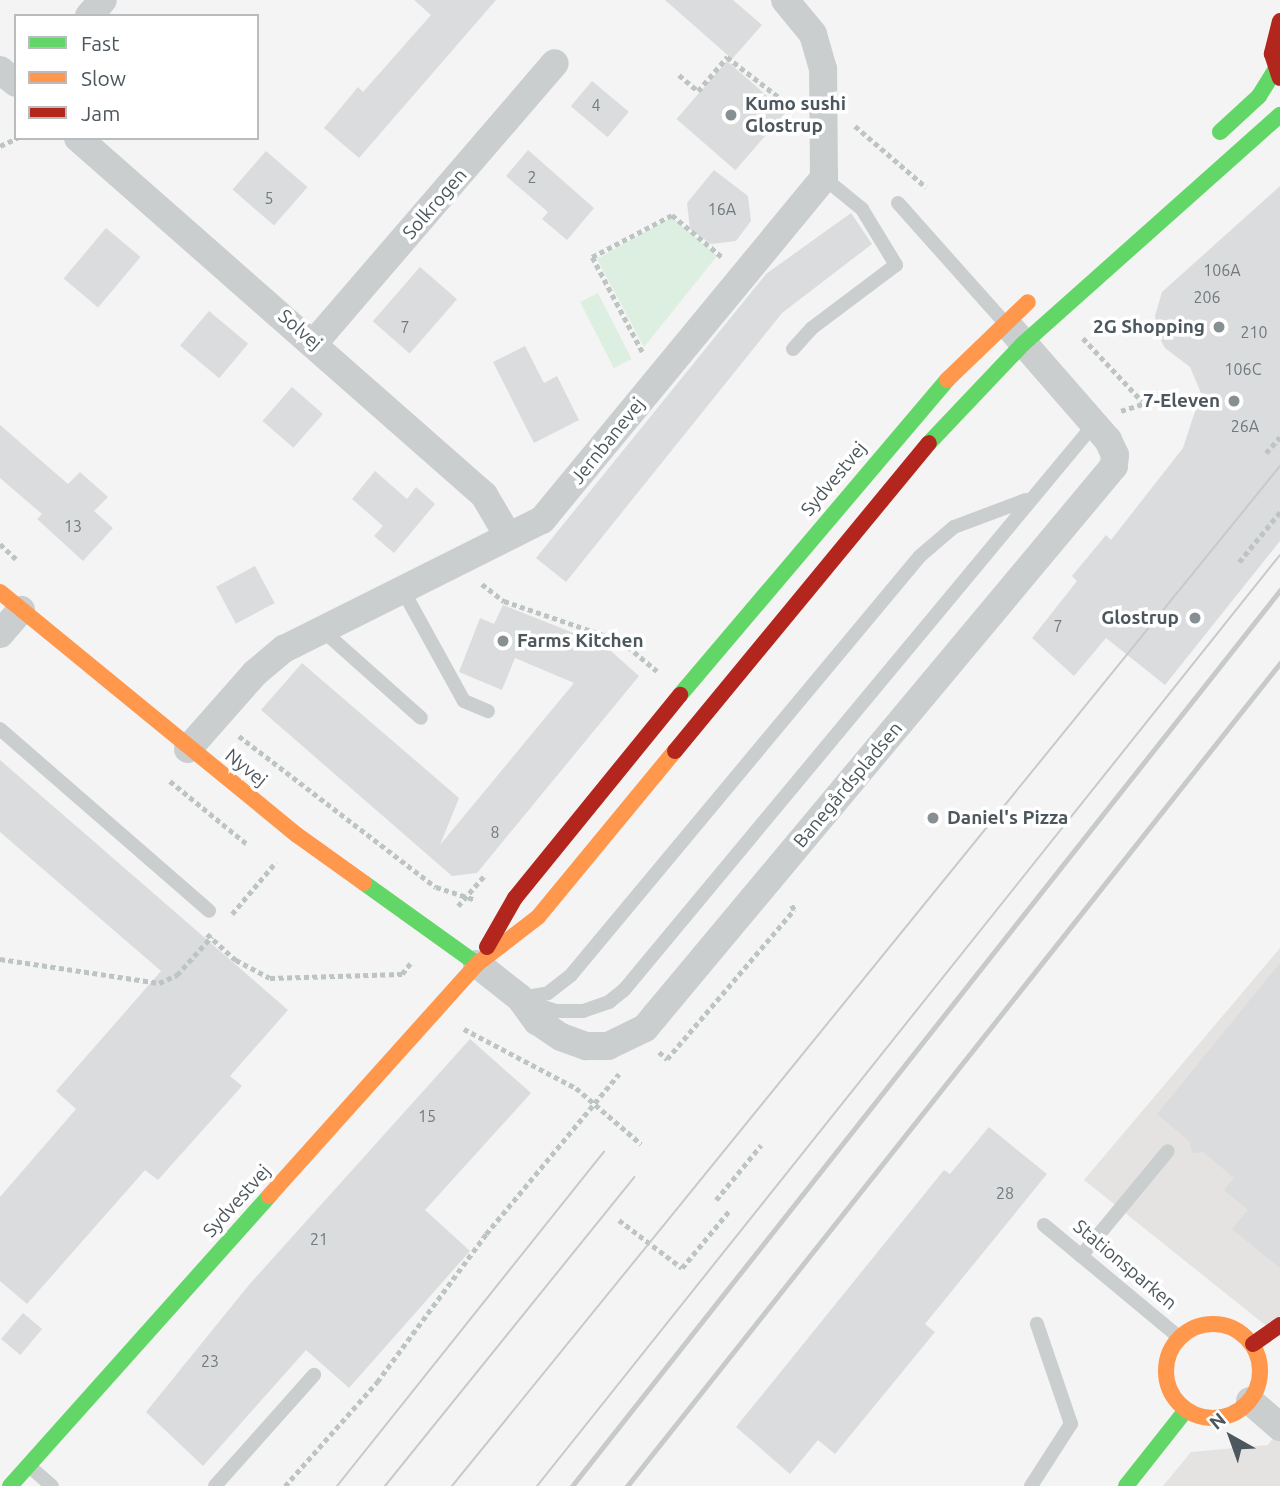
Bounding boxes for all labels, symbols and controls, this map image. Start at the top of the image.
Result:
legend [14,14,259,140]
text: Fast [81,31,119,55]
text: Slow [81,66,126,90]
place label: Kumo sushi Glostrup [745,93,846,137]
house number: 4 [591,95,601,115]
text: Jam [81,101,120,125]
marker: Kumo sushi Glostrup [723,107,739,123]
street label: Solkrogen [398,164,472,244]
house number: 2 [527,167,537,187]
house number: 5 [264,188,274,208]
house number: 16A [708,199,736,219]
house number: 106A [1203,260,1241,280]
house number: 206 [1193,287,1221,307]
street label: Solvej [274,305,326,355]
place label: 2G Shopping [1093,316,1205,338]
house number: 7 [400,317,410,337]
marker: 2G Shopping [1211,319,1227,335]
house number: 210 [1240,322,1268,342]
house number: 106C [1225,359,1261,379]
place label: 7-Eleven [1143,390,1220,412]
street label: Jernbanevej [566,393,650,489]
marker: 7-Eleven [1226,393,1242,409]
house number: 26A [1231,416,1259,436]
street label: Sydvestvej [796,437,872,521]
house number: 13 [64,516,82,536]
place label: Glostrup [1101,607,1179,629]
marker: Glostrup [1185,608,1205,628]
house number: 7 [1053,616,1063,636]
place label: Farms Kitchen [517,630,644,652]
marker: Farms Kitchen [495,633,511,649]
street label: Banegårdspladsen [789,718,907,852]
street label: Nyvej [220,744,272,792]
place label: Daniel's Pizza [947,807,1068,829]
marker: Daniel's Pizza [925,810,941,826]
house number: 8 [490,822,500,842]
house number: 15 [418,1106,436,1126]
street label: Sydvestvej [199,1160,275,1242]
house number: 28 [996,1183,1014,1203]
street label: Stationsparken [1069,1215,1181,1315]
house number: 21 [310,1229,328,1249]
house number: 23 [201,1351,219,1371]
north arrow [1196,1402,1266,1472]
text: N [1205,1408,1230,1434]

